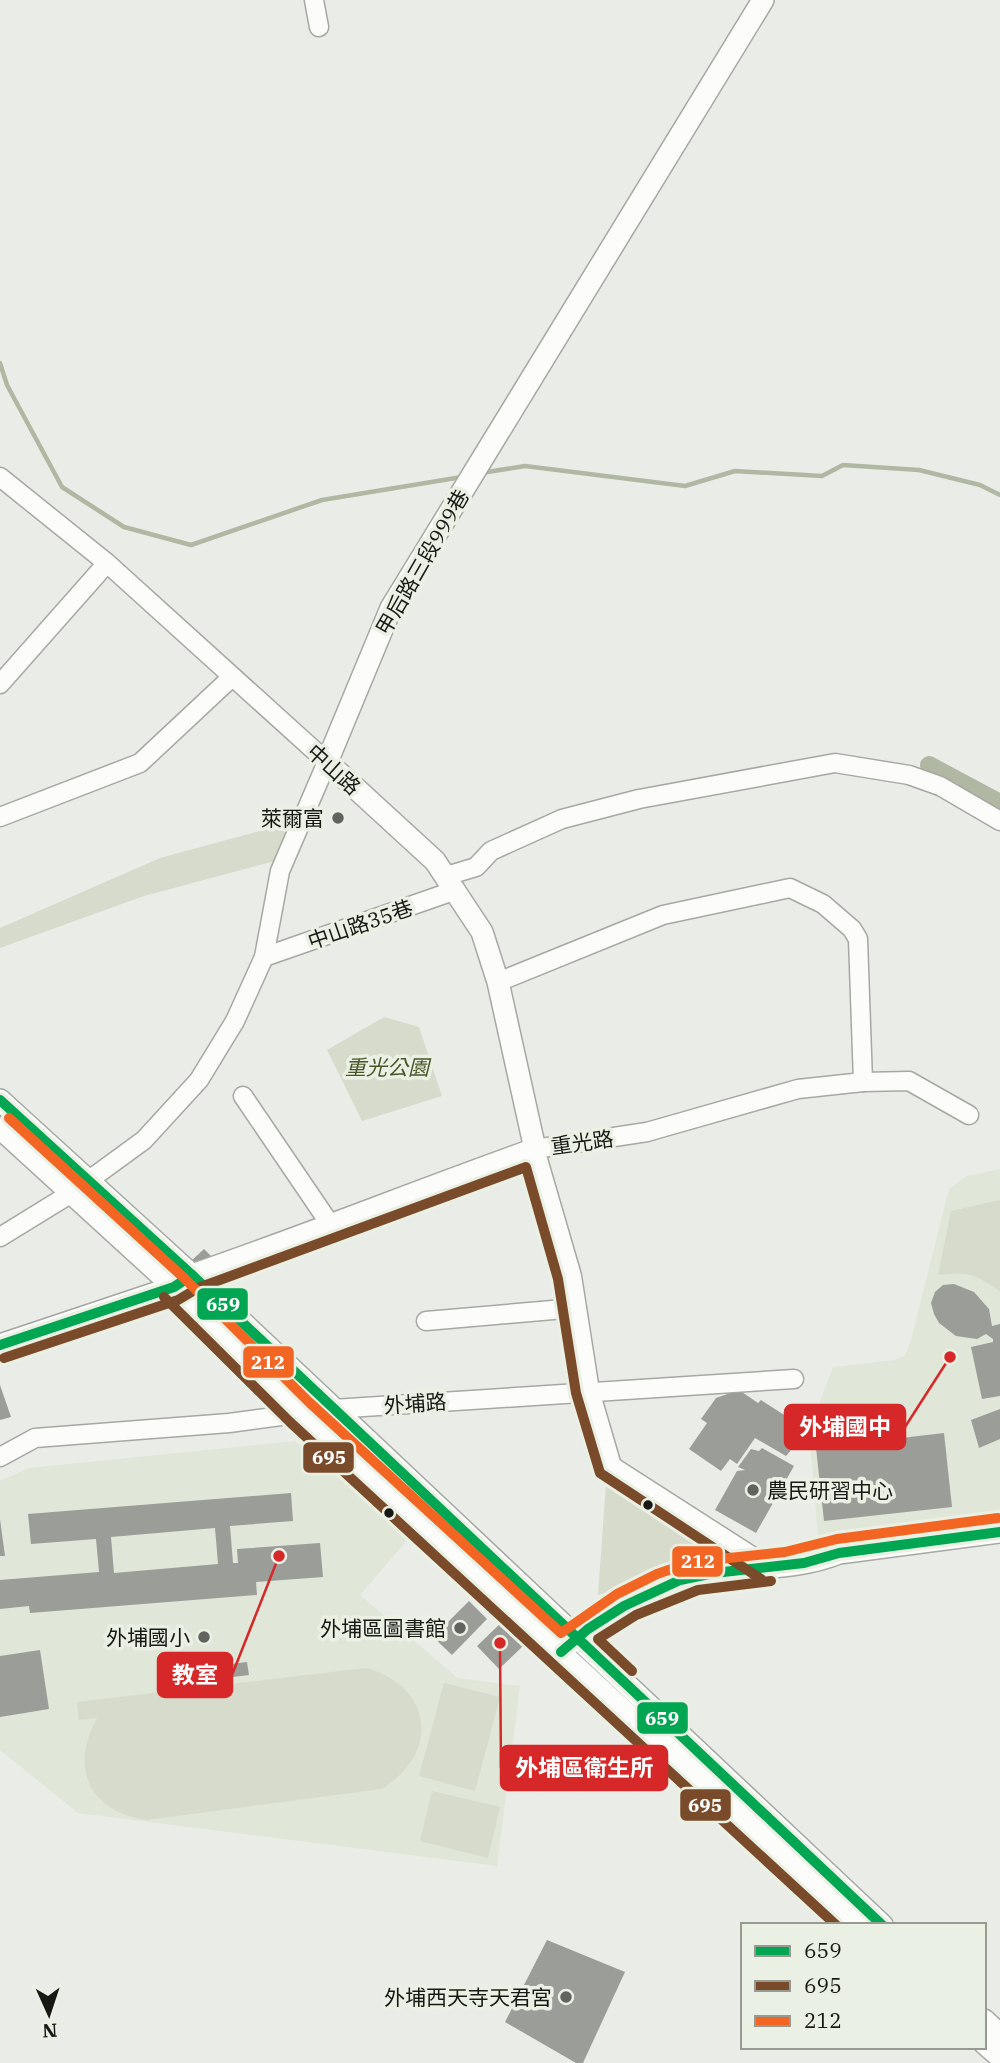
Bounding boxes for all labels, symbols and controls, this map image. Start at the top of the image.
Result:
street label: 甲后路三段999巷 [369,484,475,640]
street label: 中山路 [301,738,367,800]
place label: 萊爾富 [261,804,324,832]
marker: 萊爾富 [330,810,346,826]
street label: 中山路35巷 [304,893,416,955]
park label: 重光公園 [345,1053,432,1081]
street label: 重光路 [549,1124,615,1160]
line badge: 659 [196,1287,249,1321]
text: 659 [206,1292,240,1316]
line badge: 212 [242,1345,295,1379]
text: 212 [251,1350,285,1374]
street label: 外埔路 [383,1387,447,1419]
callout: 外埔國中 [785,1405,905,1449]
text: 外埔國中 [799,1411,891,1441]
line badge: 695 [302,1441,355,1474]
text: 695 [312,1445,346,1469]
place label: 農民研習中心 [767,1476,893,1504]
marker: 農民研習中心 [745,1482,761,1498]
unlabelled marker [641,1498,655,1512]
unlabelled marker [382,1506,396,1520]
line badge: 212 [671,1545,724,1578]
text: 212 [681,1549,715,1573]
place label: 外埔區圖書館 [320,1614,446,1642]
marker: 外埔區圖書館 [452,1620,468,1636]
place label: 外埔國小 [106,1623,190,1651]
marker: 外埔國小 [196,1629,212,1645]
callout: 教室 [158,1653,232,1697]
text: 教室 [172,1659,218,1689]
line badge: 659 [636,1701,689,1735]
text: 659 [645,1706,679,1730]
callout: 外埔區衛生所 [501,1746,667,1790]
text: 外埔區衛生所 [515,1752,653,1782]
line badge: 695 [679,1788,732,1822]
text: 695 [688,1793,722,1817]
legend [741,1923,986,2049]
text: 659 [804,1936,842,1964]
text: 695 [804,1971,842,1999]
north arrow [14,1979,84,2049]
place label: 外埔西天寺天君宮 [384,1983,552,2011]
marker: 外埔西天寺天君宮 [558,1989,574,2005]
text: 212 [804,2006,842,2034]
text: N [42,2019,58,2043]

